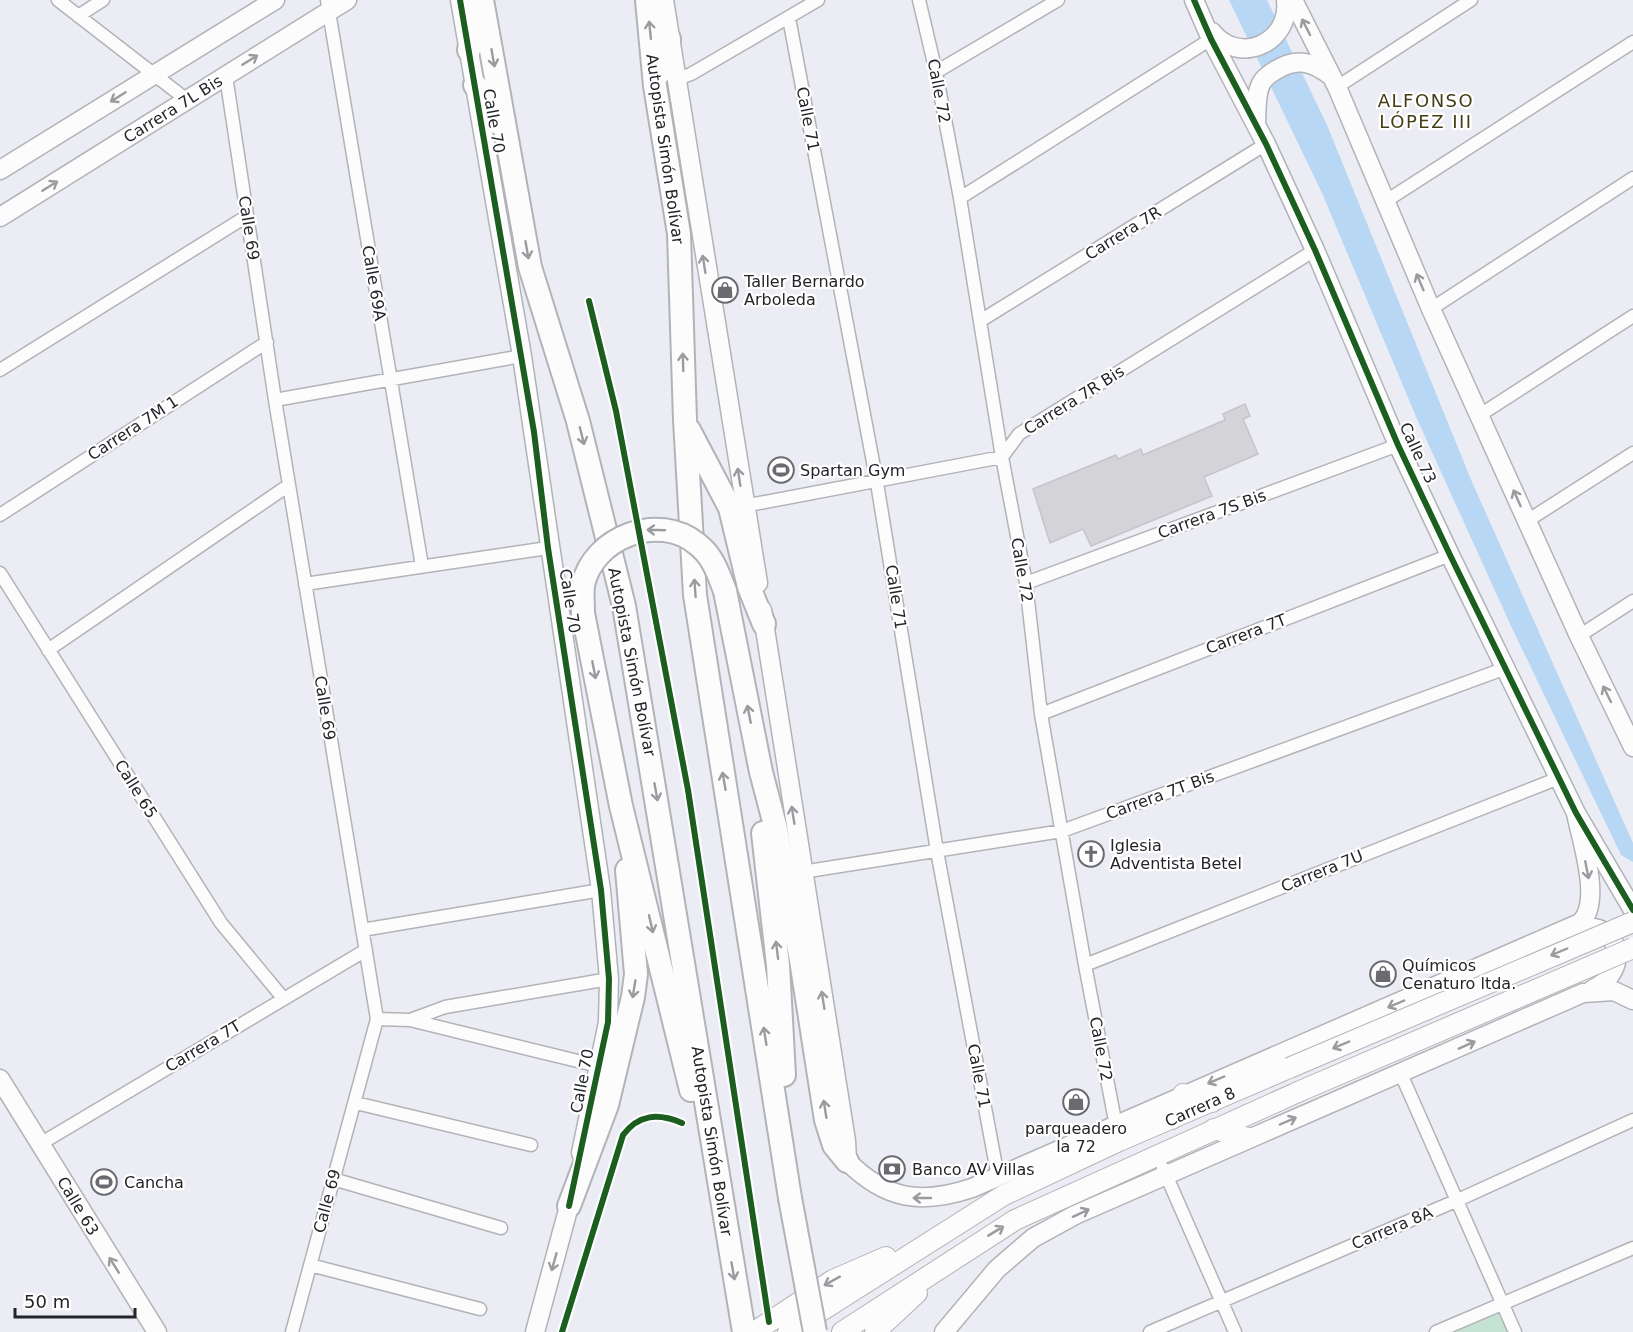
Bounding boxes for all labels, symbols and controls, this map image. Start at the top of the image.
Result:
one-way arrow [1300,19,1312,37]
one-way arrow [644,21,655,41]
one-way arrow [488,47,499,67]
street label: Autopista Simón Bolívar [642,53,688,246]
one-way arrow [242,54,259,67]
street label: Calle 72 [923,57,955,125]
street label: Carrera 7L Bis [120,71,226,147]
street label: Calle 71 [792,85,824,153]
street label: Calle 70 [479,87,509,155]
district label: ALFONSO LÓPEZ III [1378,90,1474,132]
one-way arrow [110,91,127,103]
one-way arrow [41,180,58,193]
street label: Calle 69 [235,194,263,262]
street label: Carrera 7R [1081,202,1165,264]
one-way arrow [522,239,533,259]
street label: Calle 69A [358,244,390,322]
one-way arrow [699,254,710,274]
place label: Taller Bernardo Arboleda [743,272,865,309]
one-way arrow [1414,273,1425,292]
shop icon: Taller Bernardo Arboleda [710,275,740,305]
one-way arrow [677,352,689,372]
street label: Carrera 7R Bis [1020,361,1128,439]
street label: Carrera 7M 1 [84,392,182,464]
street label: Calle 73 [1396,419,1440,487]
one-way arrow [576,427,588,446]
sports icon: Spartan Gym [766,455,796,485]
place label: Spartan Gym [800,461,905,480]
one-way arrow [734,468,745,487]
street label: Carrera 7S Bis [1155,486,1269,542]
one-way arrow [1511,489,1522,508]
one-way arrow [646,525,666,536]
street label: Calle 72 [1007,536,1037,604]
street label: Calle 71 [882,563,910,631]
street label: Autopista Simón Bolívar [604,566,660,758]
street label: Calle 70 [556,567,584,635]
one-way arrow [689,579,700,599]
street label: Carrera 7T [1203,610,1289,658]
one-way arrow [589,660,600,680]
street label: Calle 69 [311,674,339,742]
one-way arrow [1601,686,1613,704]
one-way arrow [743,705,754,724]
street label: Calle 65 [111,756,161,822]
street label: Carrera 7T Bis [1103,767,1217,823]
one-way arrow [718,772,729,792]
one-way arrow [651,781,662,801]
one-way arrow [788,805,799,825]
place label: Iglesia Adventista Betel [1110,836,1242,873]
church icon: Iglesia Adventista Betel [1076,839,1106,869]
street label: Carrera 7U [1278,846,1366,896]
one-way arrow [1582,860,1593,880]
one-way arrow [645,914,657,933]
one-way arrow [771,941,782,961]
one-way arrow [1551,946,1569,958]
place label: Químicos Cenaturo ltda. [1402,956,1516,993]
shop icon: Químicos Cenaturo ltda. [1368,959,1398,989]
one-way arrow [629,979,640,999]
one-way arrow [818,990,829,1010]
one-way arrow [1387,999,1405,1010]
street label: Calle 72 [1085,1015,1117,1083]
street label: Carrera 7T [162,1016,244,1076]
one-way arrow [759,1027,770,1046]
one-way arrow [1458,1038,1476,1050]
one-way arrow [1333,1040,1351,1051]
street label: Calle 71 [963,1042,995,1110]
street label: Autopista Simón Bolívar [688,1045,736,1238]
street label: Calle 70 [566,1047,598,1115]
one-way arrow [1208,1075,1226,1087]
street label: Carrera 8 [1162,1083,1238,1131]
shop icon: parqueadero la 72 [1061,1087,1091,1117]
one-way arrow [819,1100,830,1119]
one-way arrow [1278,1115,1297,1126]
place label: parqueadero la 72 [1025,1119,1127,1156]
bank icon: Banco AV Villas [877,1154,907,1184]
place label: Banco AV Villas [912,1160,1035,1179]
sports icon: Cancha [89,1167,119,1197]
street label: Calle 69 [309,1167,345,1235]
street label: Calle 63 [53,1173,103,1239]
place label: Cancha [124,1173,184,1192]
one-way arrow [913,1192,933,1204]
street label: Carrera 8A [1349,1202,1435,1254]
one-way arrow [1072,1206,1090,1218]
one-way arrow [988,1224,1005,1237]
one-way arrow [548,1252,559,1271]
one-way arrow [108,1257,120,1274]
one-way arrow [728,1261,739,1281]
one-way arrow [824,1276,842,1287]
scale bar [15,1281,135,1319]
text: 50 m [24,1291,70,1312]

